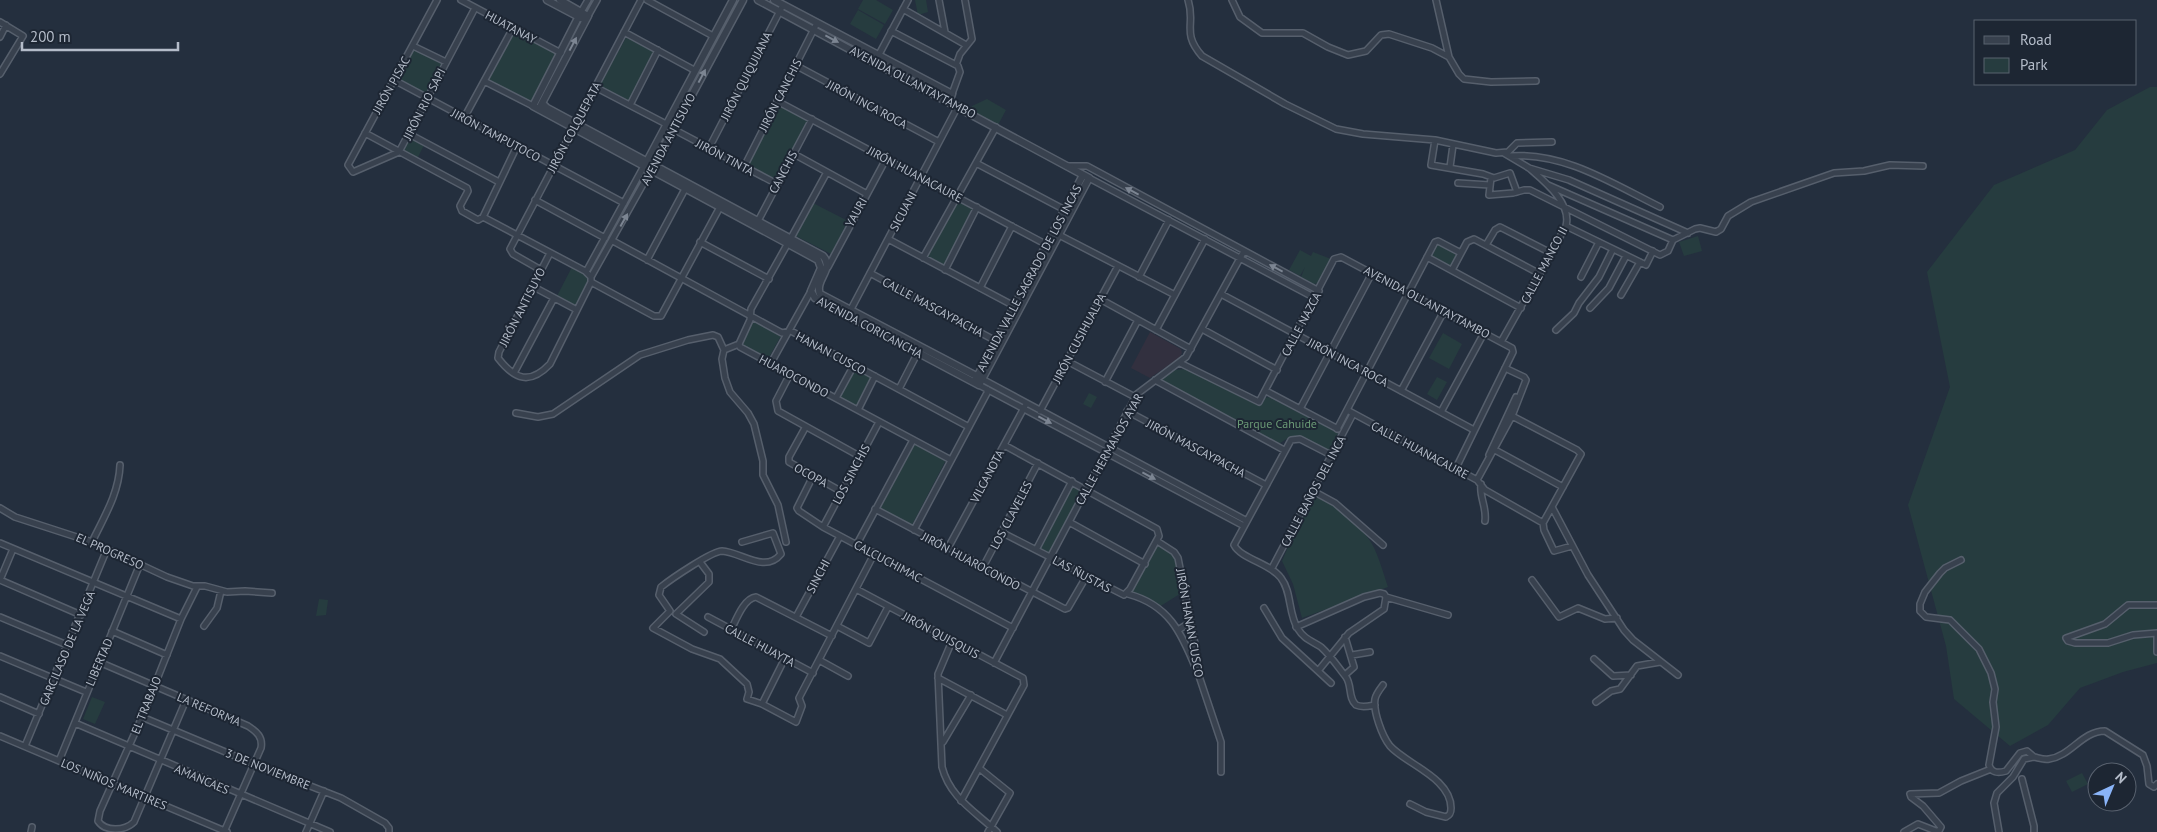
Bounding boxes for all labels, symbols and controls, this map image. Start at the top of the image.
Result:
street label: HUATANAY [483,7,539,47]
scale bar [22,20,179,52]
legend [1974,20,2137,85]
text: 200 m [30,27,71,46]
street label: JIRÓN QUIQUIJANA [717,29,775,124]
text: Road [2020,30,2052,49]
one-way arrow [825,35,839,43]
one-way arrow [569,37,577,52]
street label: AVENIDA OLLANTAYTAMBO [847,42,979,122]
street label: JIRÓN PISAC [369,54,413,117]
text: Park [2020,55,2048,74]
street label: JIRÓN CANCHIS [755,56,805,135]
street label: JIRÓN RIO SAPI [399,66,449,143]
one-way arrow [698,69,706,83]
street label: JIRÓN INCA ROCA [823,76,910,132]
street label: JIRÓN COLQUEPATA [543,79,604,176]
street label: AVENIDA ANTISUYO [637,90,699,188]
street label: JIRÓN TAMPUTOCO [448,105,543,165]
street label: JIRÓN TINTA [692,135,757,179]
street label: JIRÓN HUANACAURE [864,142,965,205]
street label: CANCHIS [765,148,801,196]
street label: AVENIDA VALLE SAGRADO DE LOS INCAS [973,182,1085,374]
one-way arrow [1125,187,1140,195]
street label: SICUANI [886,188,920,234]
street label: YAURI [842,195,870,229]
one-way arrow [620,212,628,227]
street label: CALLE MANCO II [1517,224,1571,306]
street label: AVENIDA OLLANTAYTAMBO [1361,262,1493,342]
one-way arrow [1268,264,1283,272]
street label: JIRÓN ANTISUYO [495,265,548,350]
street label: CALLE MASCAYPACHA [880,274,986,340]
street label: CALLE NAZCA [1278,289,1324,359]
street label: JIRÓN CUSIHUALPA [1049,290,1109,386]
street label: AVENIDA CORICANCHA [815,293,925,361]
street label: HANAN CUSCO [793,328,869,378]
street label: JIRÓN INCA ROCA [1304,334,1391,390]
street label: HUAROCONDO [757,351,831,401]
street label: CALLE HERMANOS AYAR [1072,391,1146,507]
street label: JIRÓN MASCAYPACHA [1143,415,1248,480]
one-way arrow [1038,416,1052,424]
park label: Parque Cahuide [1237,416,1317,431]
street label: CALLE HUANACAURE [1369,418,1471,482]
street label: CALLE BAÑOS DEL INCA [1277,433,1349,549]
street label: LOS SINCHIS [829,441,873,507]
street label: VILCANOTA [966,447,1007,506]
street label: OCOPA [792,460,830,490]
one-way arrow [1141,472,1156,480]
street label: LOS CLAVELES [987,478,1035,552]
street label: JIRÓN HUAROCONDO [918,528,1023,593]
street label: EL PROGRESO [74,529,146,573]
street label: CALCUCHIMAC [851,537,925,585]
street label: LAS ÑUSTAS [1050,552,1114,596]
street label: SINCHI [803,556,833,596]
street label: JIRÓN HANAN CUSCO [1173,566,1207,679]
street label: GARCILASO DE LA VEGA [36,588,98,708]
street label: JIRÓN QUISQUIS [899,608,982,662]
street label: CALLE HUAYTA [722,620,798,670]
street label: LIBERTAD [82,636,116,688]
street label: EL TRABAJO [128,674,164,736]
street label: LA REFORMA [175,689,243,729]
street label: 3 DE NOVIEMBRE [223,745,313,793]
street label: LOS NIÑOS MARTIRES [59,755,169,813]
street label: AMANCAES [172,761,232,797]
north arrow [2087,762,2137,812]
text: N [2111,768,2131,787]

